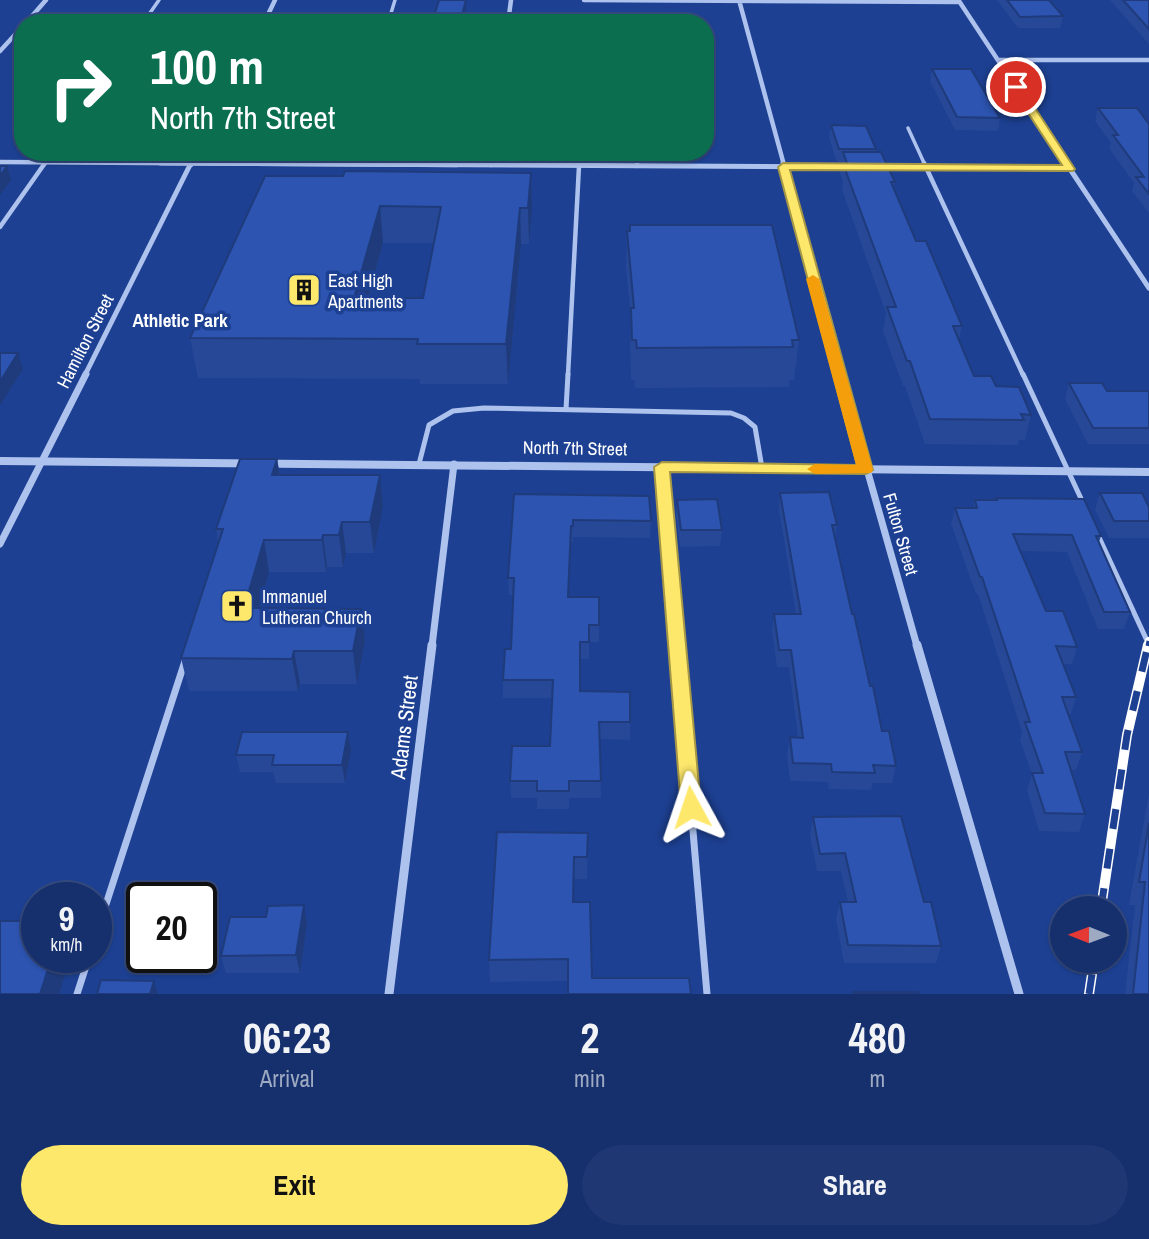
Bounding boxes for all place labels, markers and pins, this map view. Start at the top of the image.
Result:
pin [986,57,1046,117]
place label: East High Apartments [327,268,403,314]
building icon: East High Apartments [285,271,323,309]
place label: Immanuel Lutheran Church [262,584,372,630]
church icon: Immanuel Lutheran Church [218,587,256,625]

